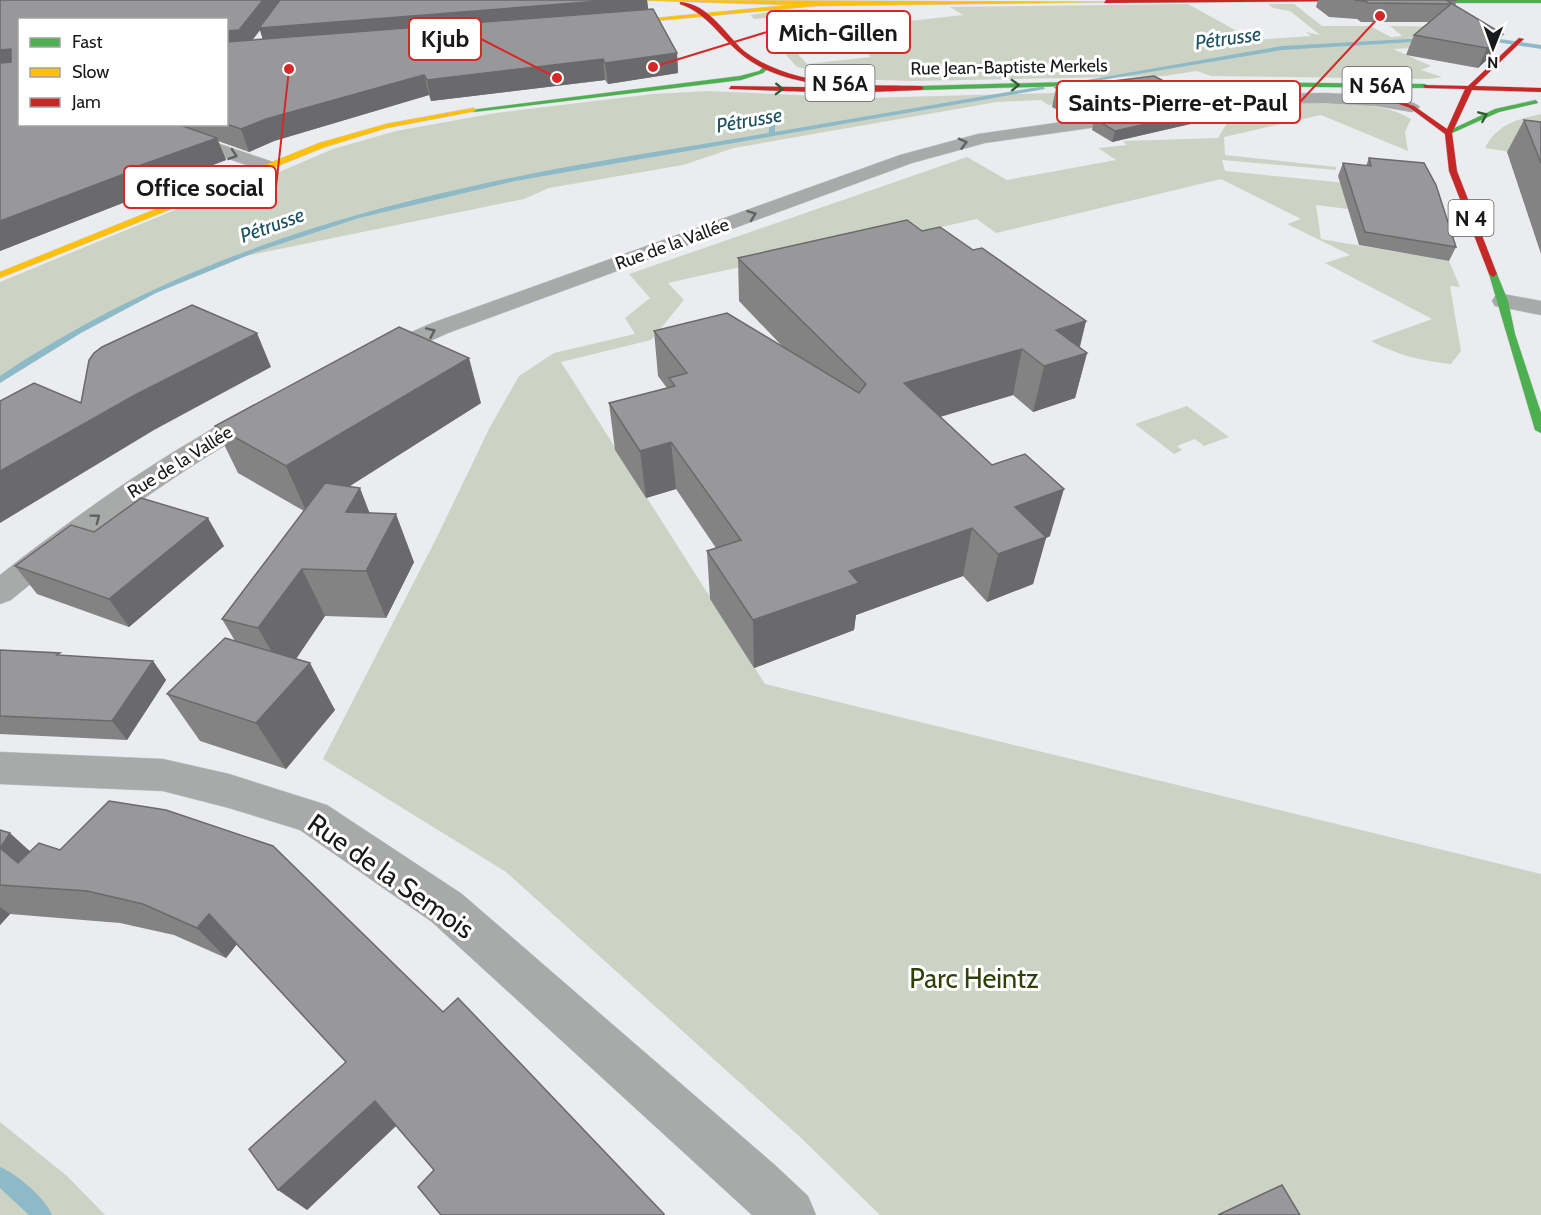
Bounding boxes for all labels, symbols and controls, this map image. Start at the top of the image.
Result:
callout: Mich-Gillen [767,11,910,53]
legend [18,18,228,126]
callout: Kjub [409,18,481,60]
text: Mich-Gillen [778,18,898,47]
north arrow [1463,18,1523,78]
water label: Pétrusse [1193,21,1263,55]
text: Kjub [421,24,470,53]
text: Fast [72,31,103,53]
text: N [1487,53,1499,72]
street label: Rue Jean-Baptiste Merkels [910,54,1108,80]
text: Slow [72,61,109,83]
road number: N 56A [806,65,874,101]
road number: N 56A [1342,67,1412,103]
one-way arrow [1011,79,1020,91]
callout: Saints-Pierre-et-Paul [1057,81,1300,123]
one-way arrow [774,83,783,95]
text: Saints-Pierre-et-Paul [1068,88,1288,117]
text: Jam [71,91,101,113]
water label: Pétrusse [714,102,784,138]
one-way arrow [1476,111,1487,123]
one-way arrow [958,138,968,151]
one-way arrow [227,147,238,160]
callout: Office social [124,166,276,208]
text: Office social [136,173,264,202]
road number: N 4 [1448,200,1494,236]
water label: Pétrusse [237,202,307,248]
one-way arrow [746,209,757,222]
street label: Rue de la Vallée [612,213,732,275]
one-way arrow [424,327,435,339]
street label: Rue de la Vallée [124,421,236,503]
one-way arrow [90,514,101,525]
street label: Rue de la Semois [302,806,480,946]
park label: Parc Heintz [909,962,1039,995]

